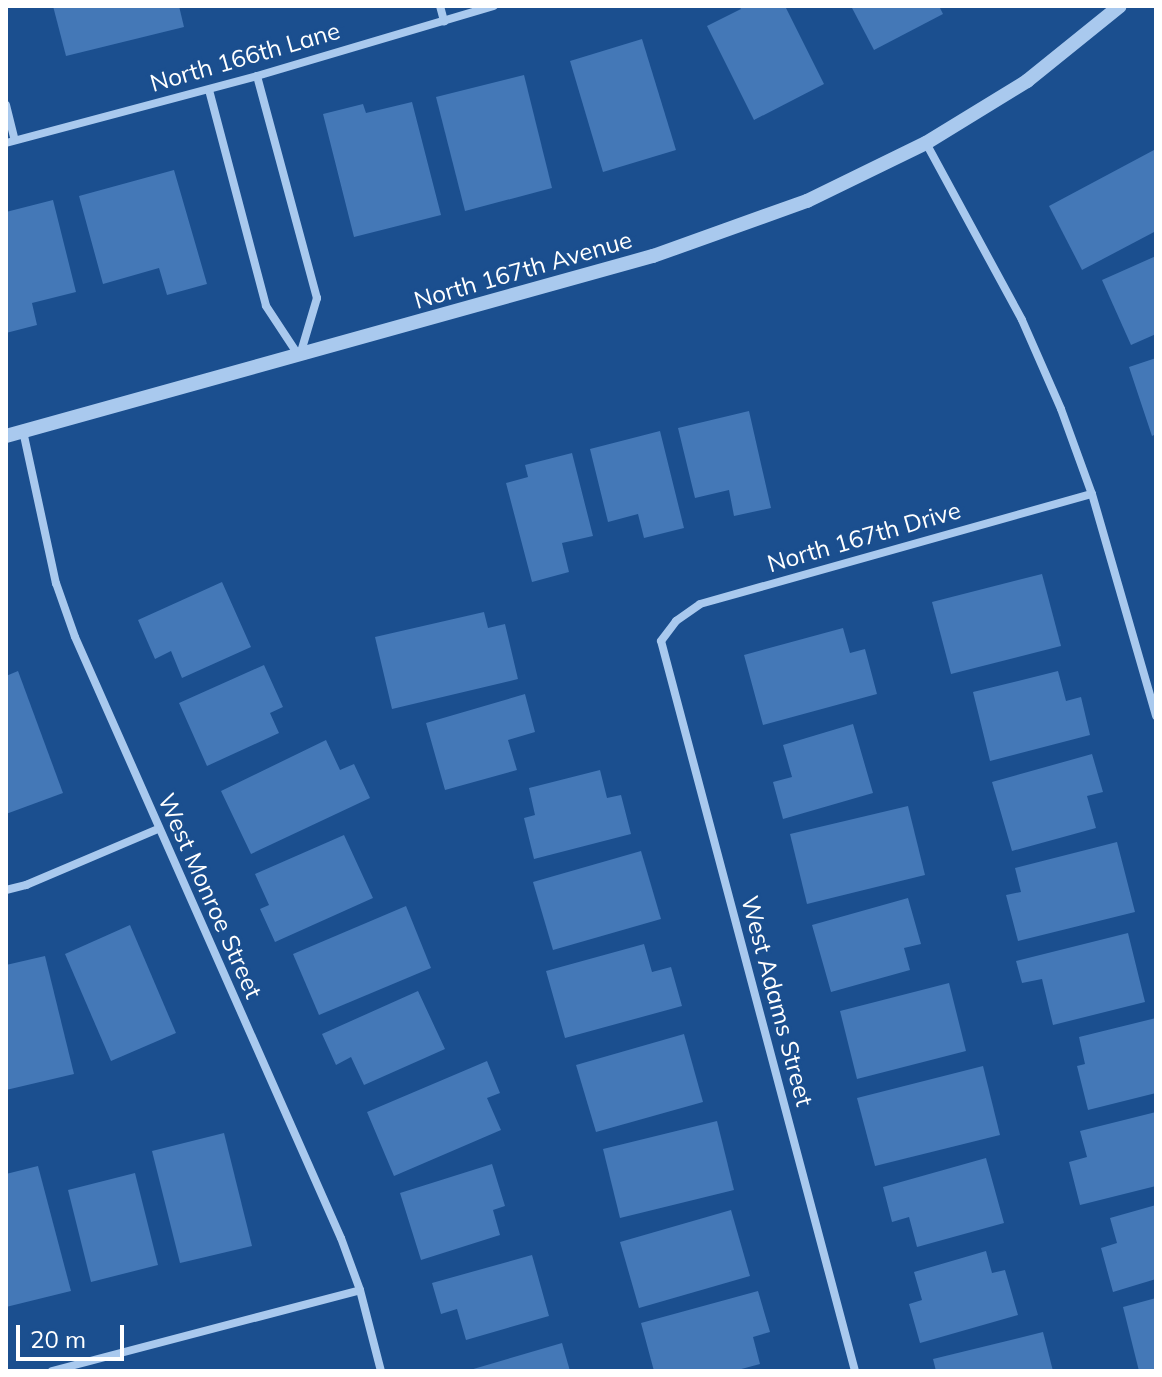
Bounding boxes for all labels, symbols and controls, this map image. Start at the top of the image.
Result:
street label: North 166th Lane [147,16,343,98]
street label: North 167th Avenue [411,225,635,315]
street label: North 167th Drive [764,496,964,578]
street label: West Monroe Street [152,789,268,1003]
street label: West Adams Street [735,893,819,1109]
scale bar [20,1309,128,1359]
text: 20 m [30,1324,86,1354]

